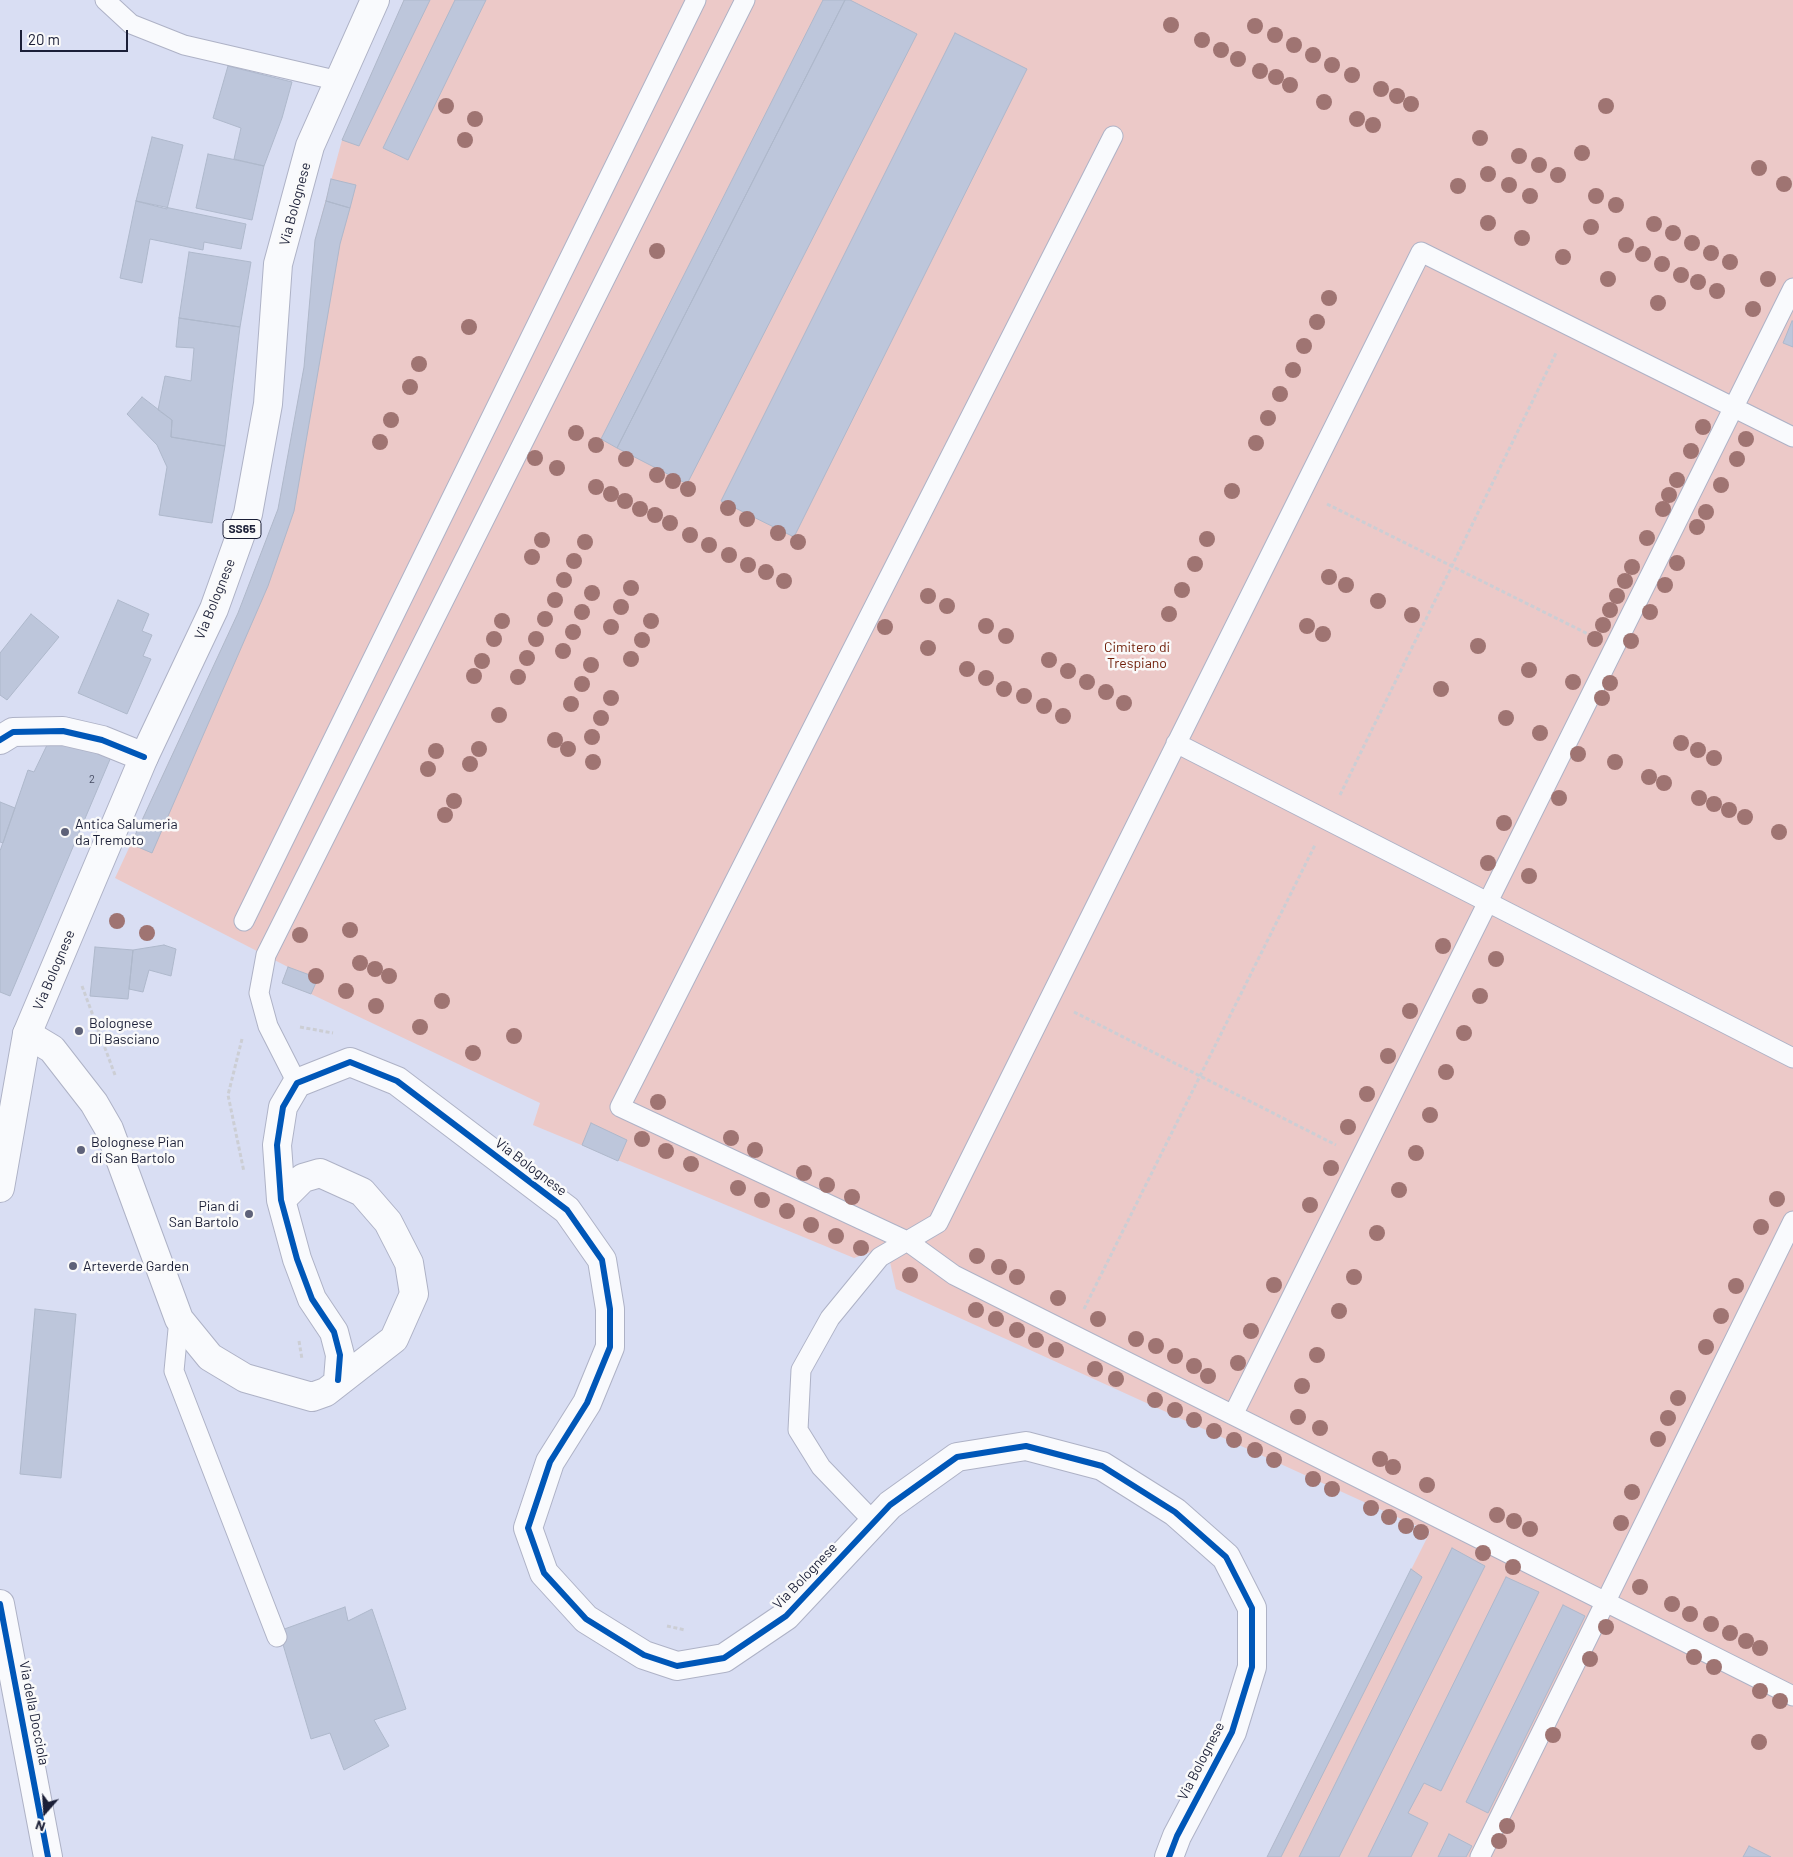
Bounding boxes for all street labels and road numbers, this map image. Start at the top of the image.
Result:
street label: Via Bolognese [276,161,314,247]
road number: SS65 [223,520,261,538]
street label: Via Bolognese [191,556,239,642]
street label: Via Bolognese [30,927,78,1013]
street label: Via Bolognese [492,1135,570,1199]
street label: Via Bolognese [769,1539,841,1613]
street label: Via della Docciola [16,1660,52,1766]
street label: Via Bolognese [1174,1719,1228,1803]

